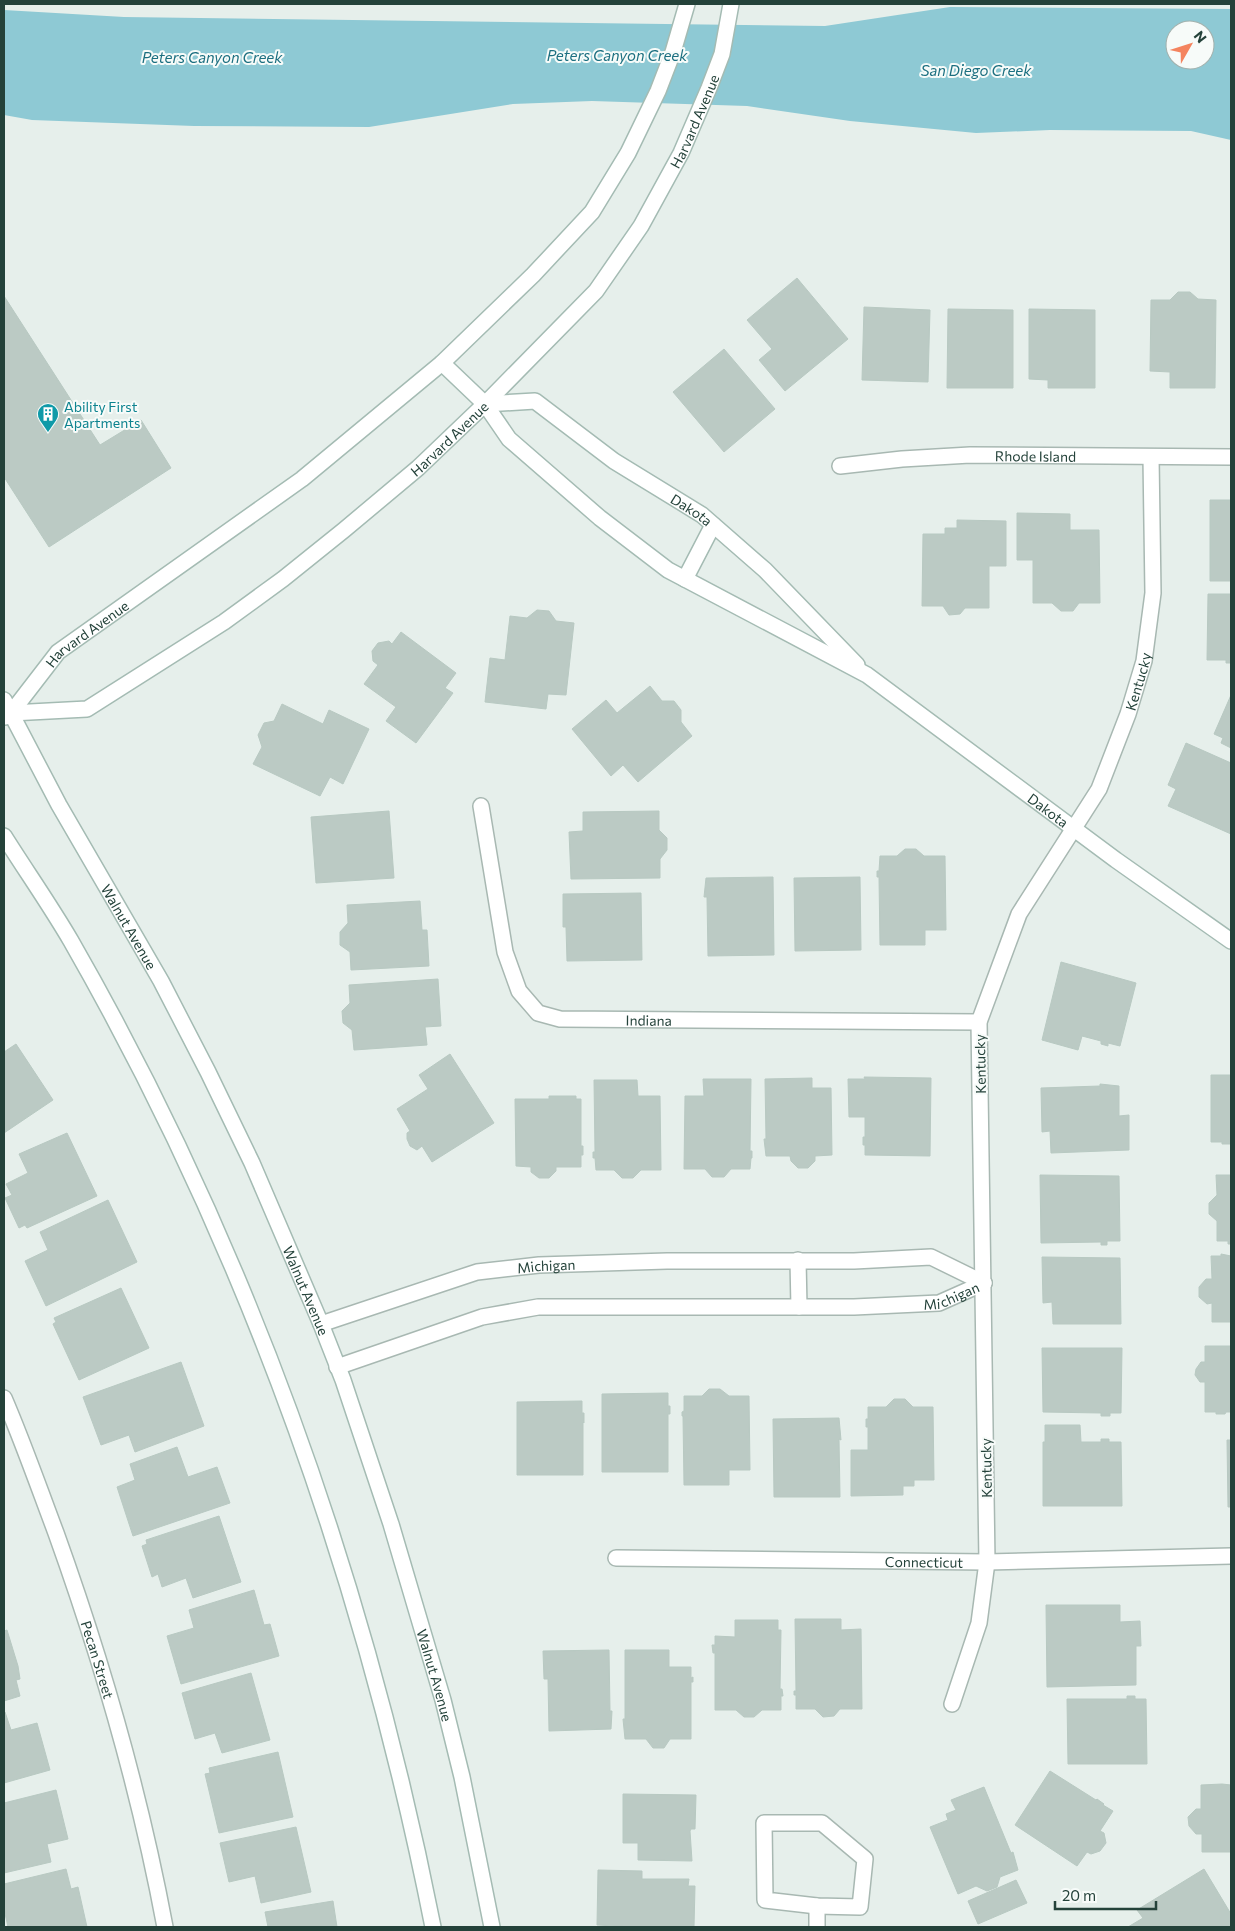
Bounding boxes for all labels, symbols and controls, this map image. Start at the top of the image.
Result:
north arrow [1165,20,1215,70]
text: N [1191,27,1210,46]
water label: Peters Canyon Creek [547,46,688,64]
water label: Peters Canyon Creek [142,48,283,66]
water label: San Diego Creek [921,61,1032,79]
street label: Harvard Avenue [666,72,722,171]
place label: Ability First Apartments [64,398,140,431]
street label: Harvard Avenue [407,398,491,479]
building icon: Ability First Apartments [36,402,60,433]
street label: Rhode Island [995,447,1076,464]
street label: Dakota [668,490,716,529]
street label: Harvard Avenue [41,596,132,670]
street label: Kentucky [1121,651,1154,712]
street label: Dakota [1025,789,1072,830]
street label: Walnut Avenue [98,881,161,972]
street label: Indiana [625,1011,672,1028]
street label: Kentucky [971,1034,989,1094]
street label: Walnut Avenue [280,1243,333,1337]
street label: Michigan [516,1255,576,1276]
street label: Michigan [923,1278,982,1312]
street label: Kentucky [977,1438,995,1498]
street label: Connecticut [885,1552,963,1570]
street label: Pecan Street [78,1618,118,1701]
street label: Walnut Avenue [414,1627,456,1723]
scale bar [1055,1878,1156,1910]
text: 20 m [1062,1886,1096,1904]

